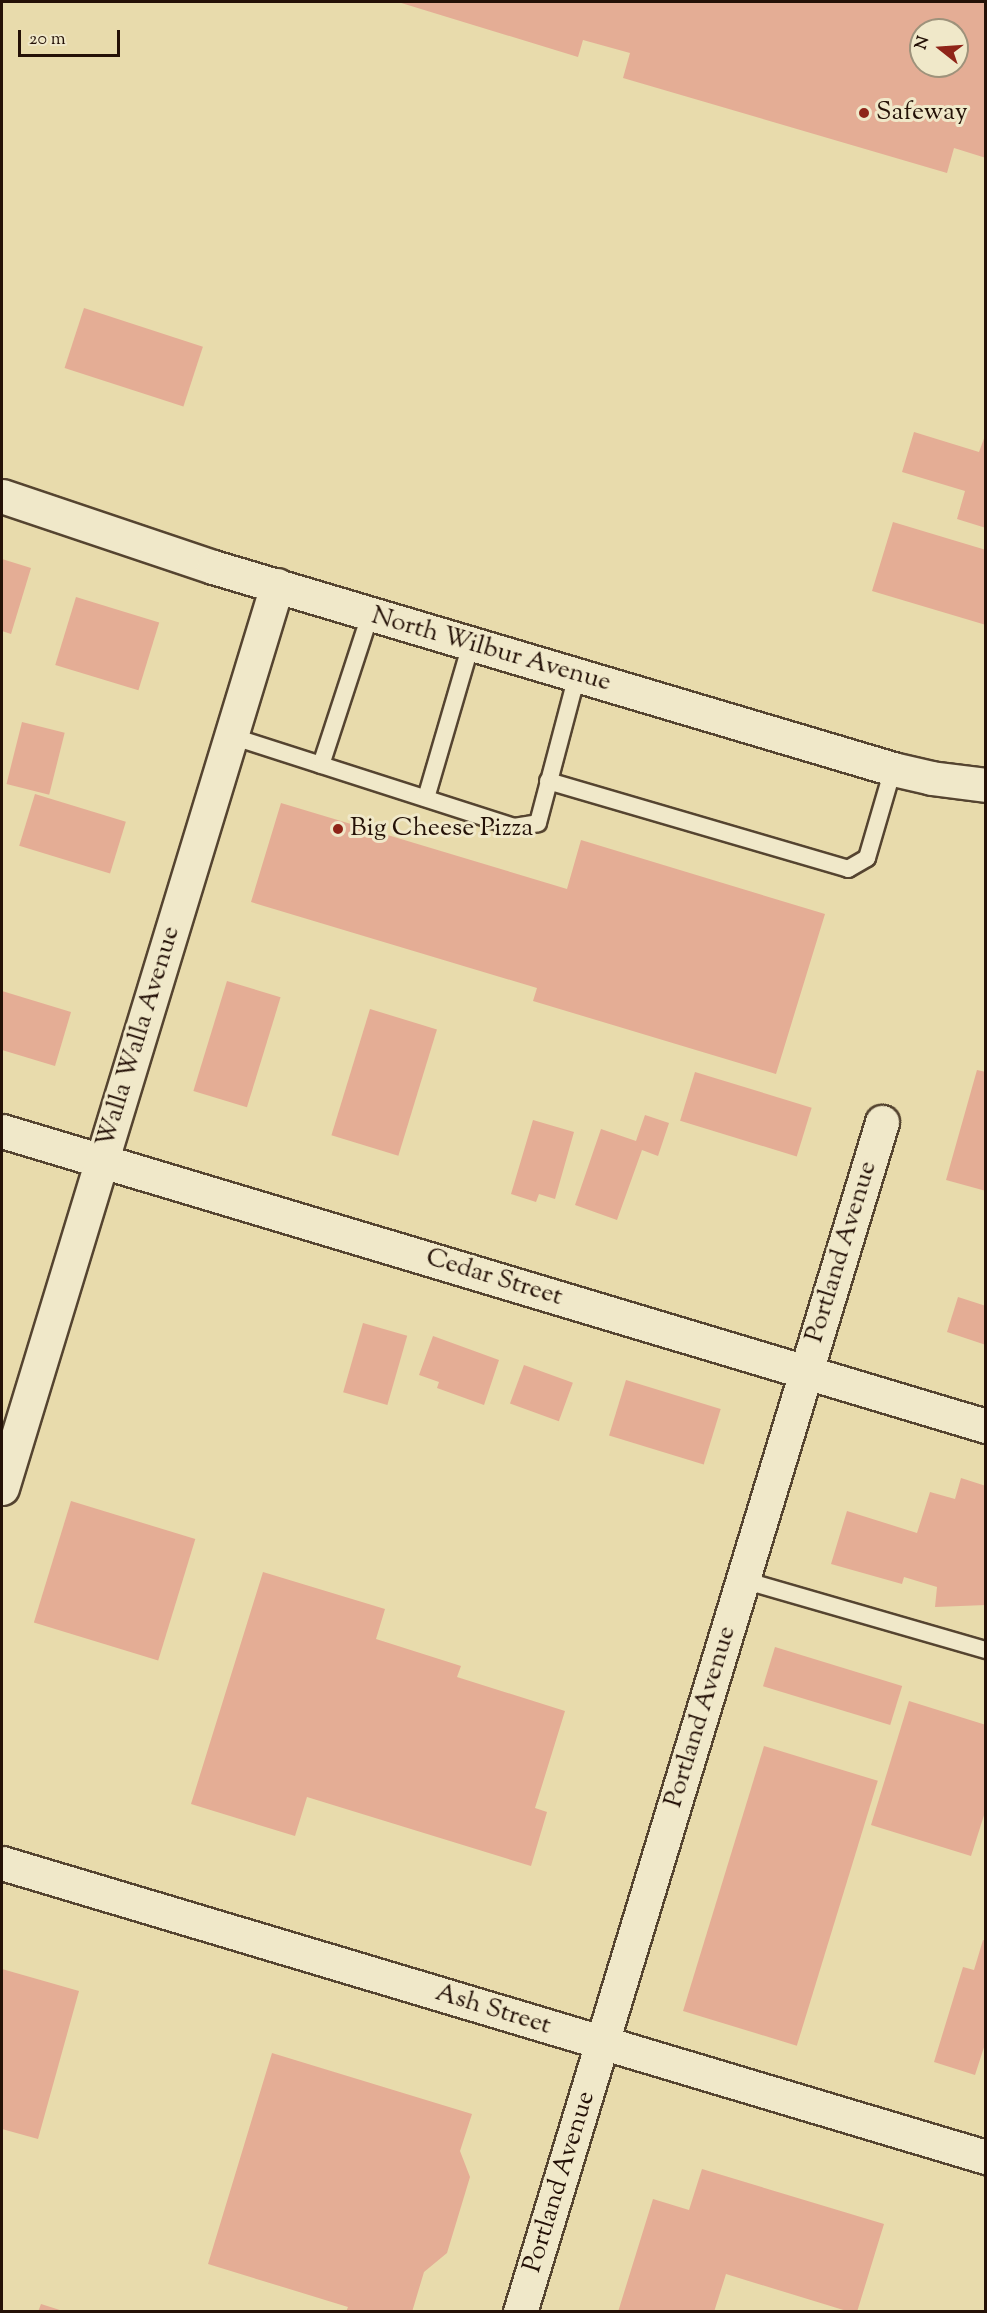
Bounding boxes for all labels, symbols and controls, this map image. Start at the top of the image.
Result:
scale bar [21,18,123,56]
north arrow [909,18,969,78]
text: 20 m [29,27,66,53]
text: N [910,34,936,53]
place label: Safeway [876,97,968,129]
marker: Safeway [857,106,871,120]
street label: North Wilbur Avenue [368,601,614,699]
place label: Big Cheese Pizza [350,813,533,845]
marker: Big Cheese Pizza [331,822,345,836]
street label: Walla Walla Avenue [91,923,187,1151]
street label: Portland Avenue [800,1158,884,1346]
street label: Cedar Street [422,1242,566,1314]
street label: Portland Avenue [659,1623,743,1811]
street label: Ash Street [431,1978,555,2042]
street label: Portland Avenue [518,2088,602,2276]

